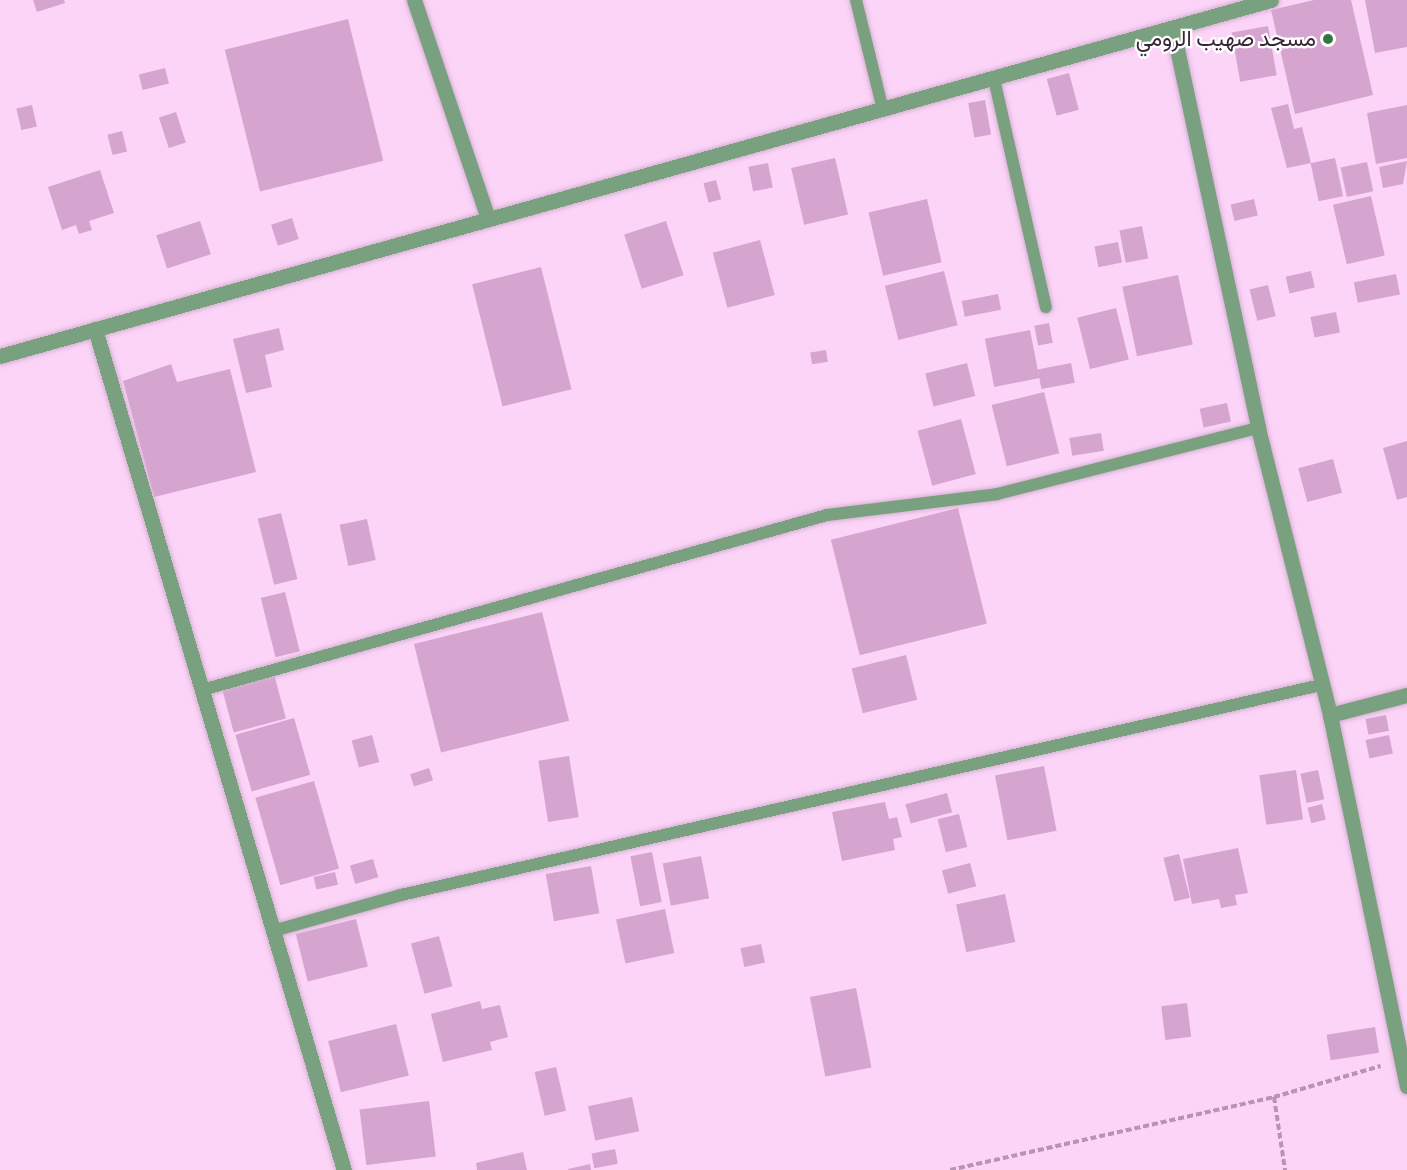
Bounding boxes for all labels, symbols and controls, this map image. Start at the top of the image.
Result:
place label: مسجد صهيب الرومي [1136,26,1316,52]
marker: مسجد صهيب الرومي [1321,32,1335,46]

